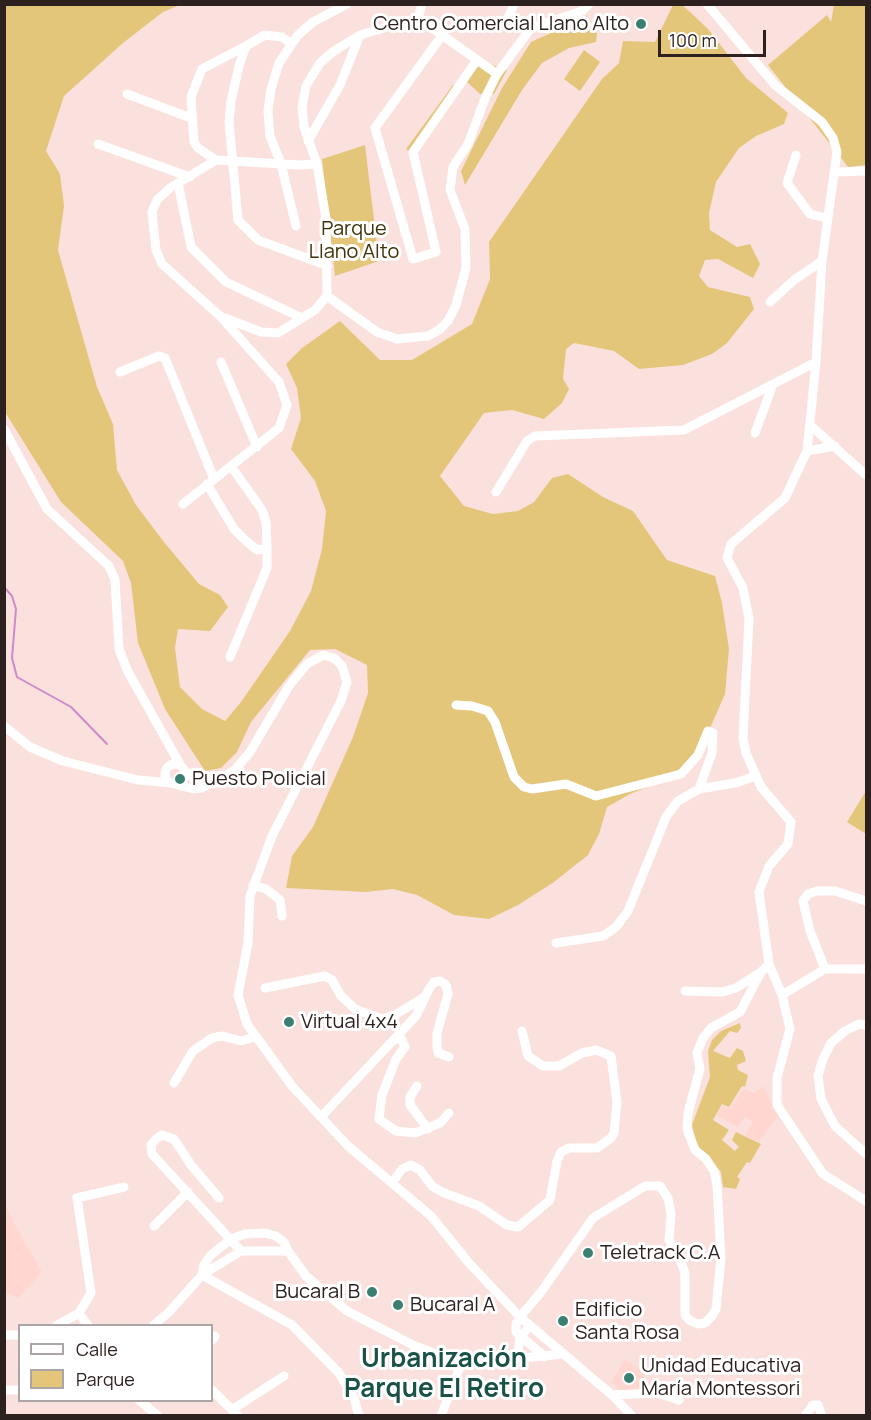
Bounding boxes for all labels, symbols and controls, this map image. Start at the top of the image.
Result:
place label: Centro Comercial Llano Alto [373,12,629,36]
marker: Centro Comercial Llano Alto [634,17,648,31]
scale bar [661,18,769,56]
text: 100 m [669,28,717,52]
park label: Parque Llano Alto [309,217,399,264]
place label: Puesto Policial [192,767,326,791]
marker: Puesto Policial [173,772,187,786]
place label: Virtual 4x4 [301,1010,398,1034]
marker: Virtual 4x4 [282,1015,296,1029]
place label: Teletrack C.A [600,1241,720,1265]
marker: Teletrack C.A [581,1246,595,1260]
place label: Bucaral B [275,1280,360,1304]
marker: Bucaral B [365,1285,379,1299]
place label: Bucaral A [410,1293,496,1317]
marker: Bucaral A [391,1298,405,1312]
place label: Edificio Santa Rosa [575,1298,679,1345]
marker: Edificio Santa Rosa [556,1314,570,1328]
legend [18,1324,213,1402]
text: Calle [76,1337,118,1361]
district label: Urbanización Parque El Retiro [344,1344,544,1406]
place label: Unidad Educativa María Montessori [641,1354,801,1401]
text: Parque [76,1367,135,1391]
marker: Unidad Educativa María Montessori [622,1371,636,1385]

